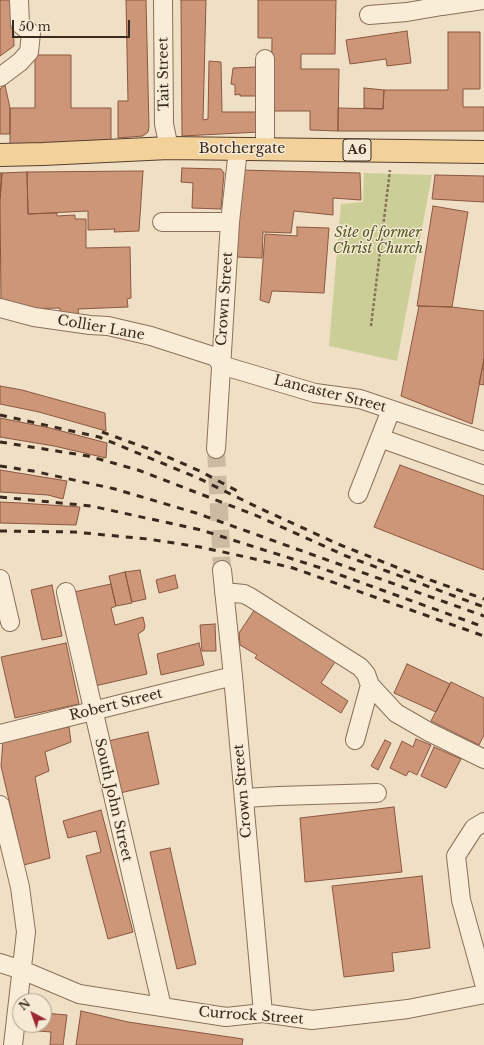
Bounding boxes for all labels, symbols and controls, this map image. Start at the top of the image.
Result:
scale bar [14,12,132,38]
text: 50 m [19,19,51,34]
street label: Tait Street [155,37,173,111]
road number: A6 [343,139,371,161]
street label: Botchergate [199,141,285,157]
park label: Site of former Christ Church [333,225,423,258]
street label: Crown Street [213,251,237,347]
street label: Collier Lane [56,312,146,344]
street label: Lancaster Street [272,372,388,416]
street label: Robert Street [68,685,164,725]
street label: South John Street [91,737,135,863]
street label: Crown Street [231,743,255,839]
north arrow [12,993,52,1033]
text: N [16,996,33,1013]
street label: Currock Street [198,1004,304,1028]

